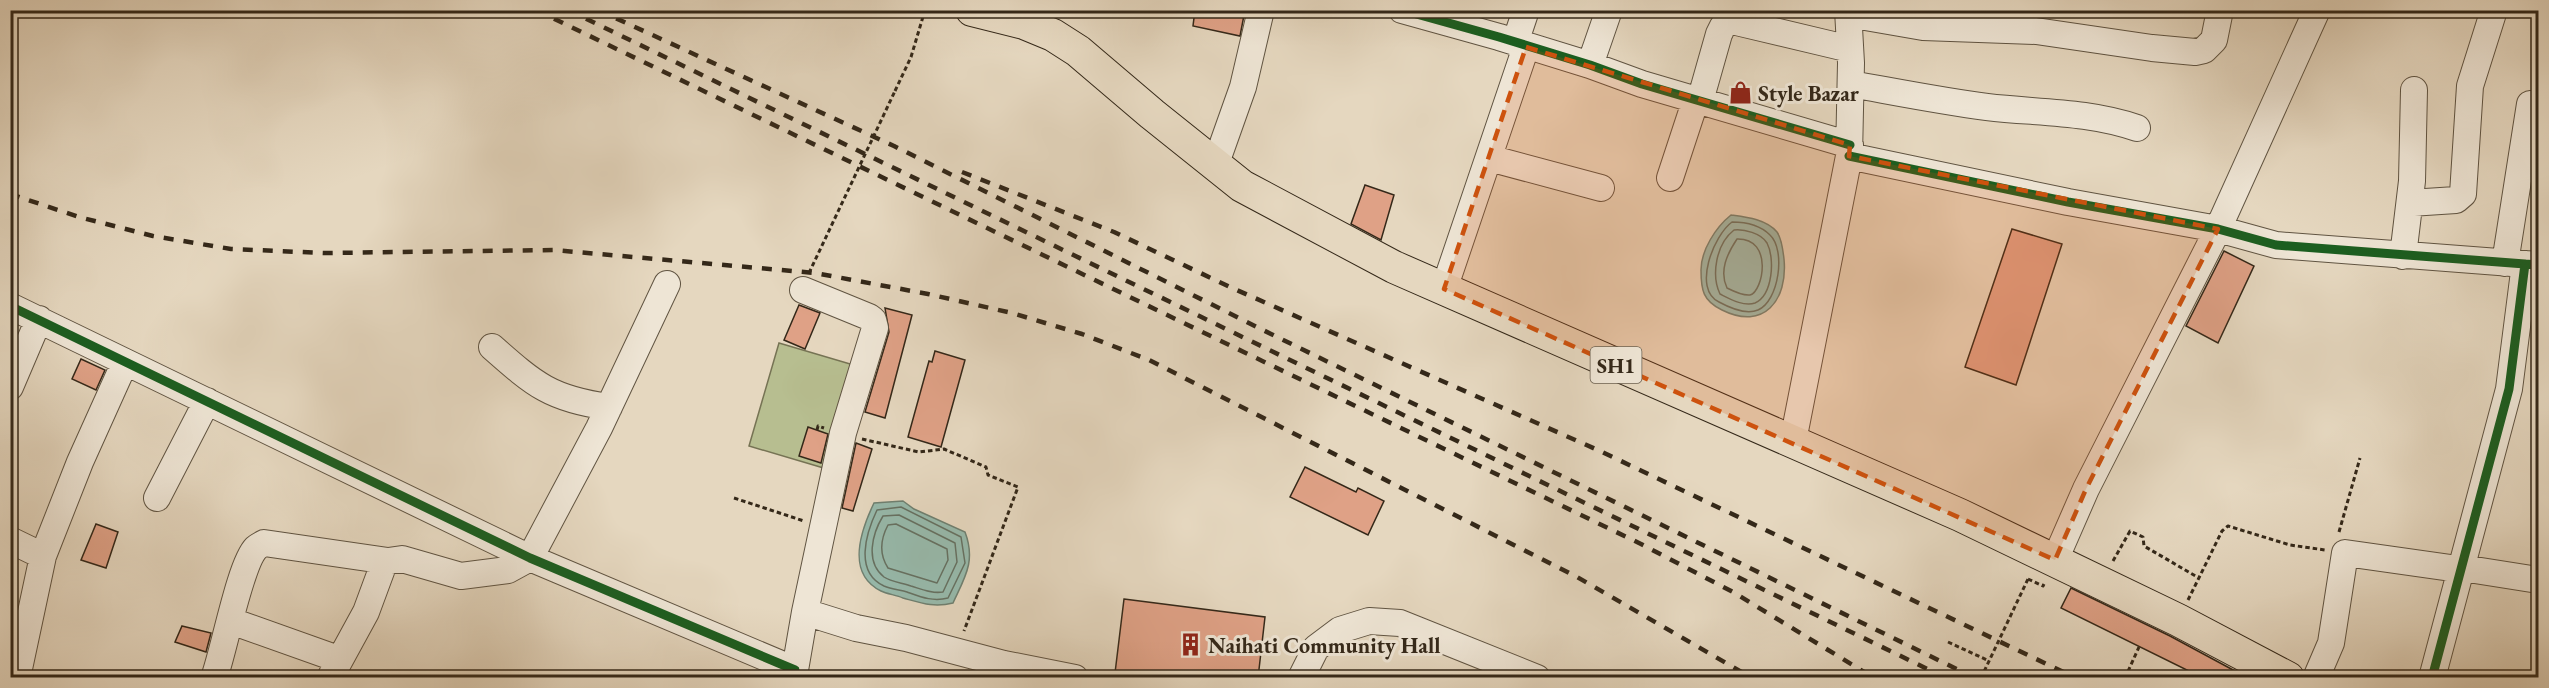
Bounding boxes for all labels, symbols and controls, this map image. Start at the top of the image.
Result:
place label: Style Bazar [1758,79,1860,108]
shop icon: Style Bazar [1727,80,1753,106]
road number: SH1 [1590,347,1642,383]
place label: Naihati Community Hall [1208,631,1441,660]
building icon: Naihati Community Hall [1177,632,1203,658]

